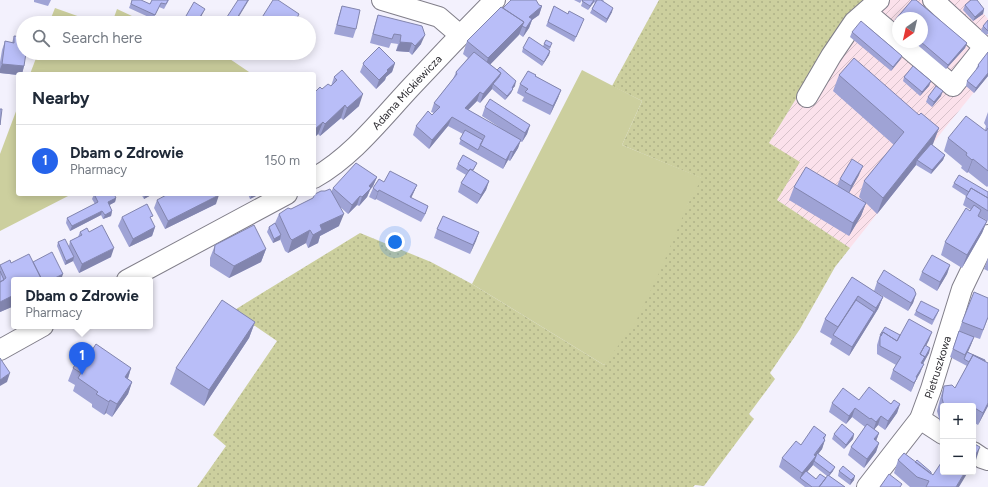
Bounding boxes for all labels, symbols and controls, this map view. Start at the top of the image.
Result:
north arrow [892,12,928,48]
search box [16,16,316,60]
icon: search [30,27,52,49]
text: Search here [62,29,142,47]
street label: Adama Mickiewicza [370,52,445,133]
text: Nearby [32,88,90,108]
text: Dbam o Zdrowie [70,144,184,162]
text: 1 [42,153,48,168]
text: 150 m [265,153,300,168]
text: Pharmacy [70,162,127,177]
your location [385,232,405,252]
popup [11,277,153,329]
text: Dbam o Zdrowie [25,287,139,305]
text: Pharmacy [25,305,82,320]
street label: Pietruszkowa [922,334,954,401]
pin: 1 [69,342,95,375]
map controls [940,403,976,475]
button: + [940,403,976,439]
button: − [940,439,976,475]

